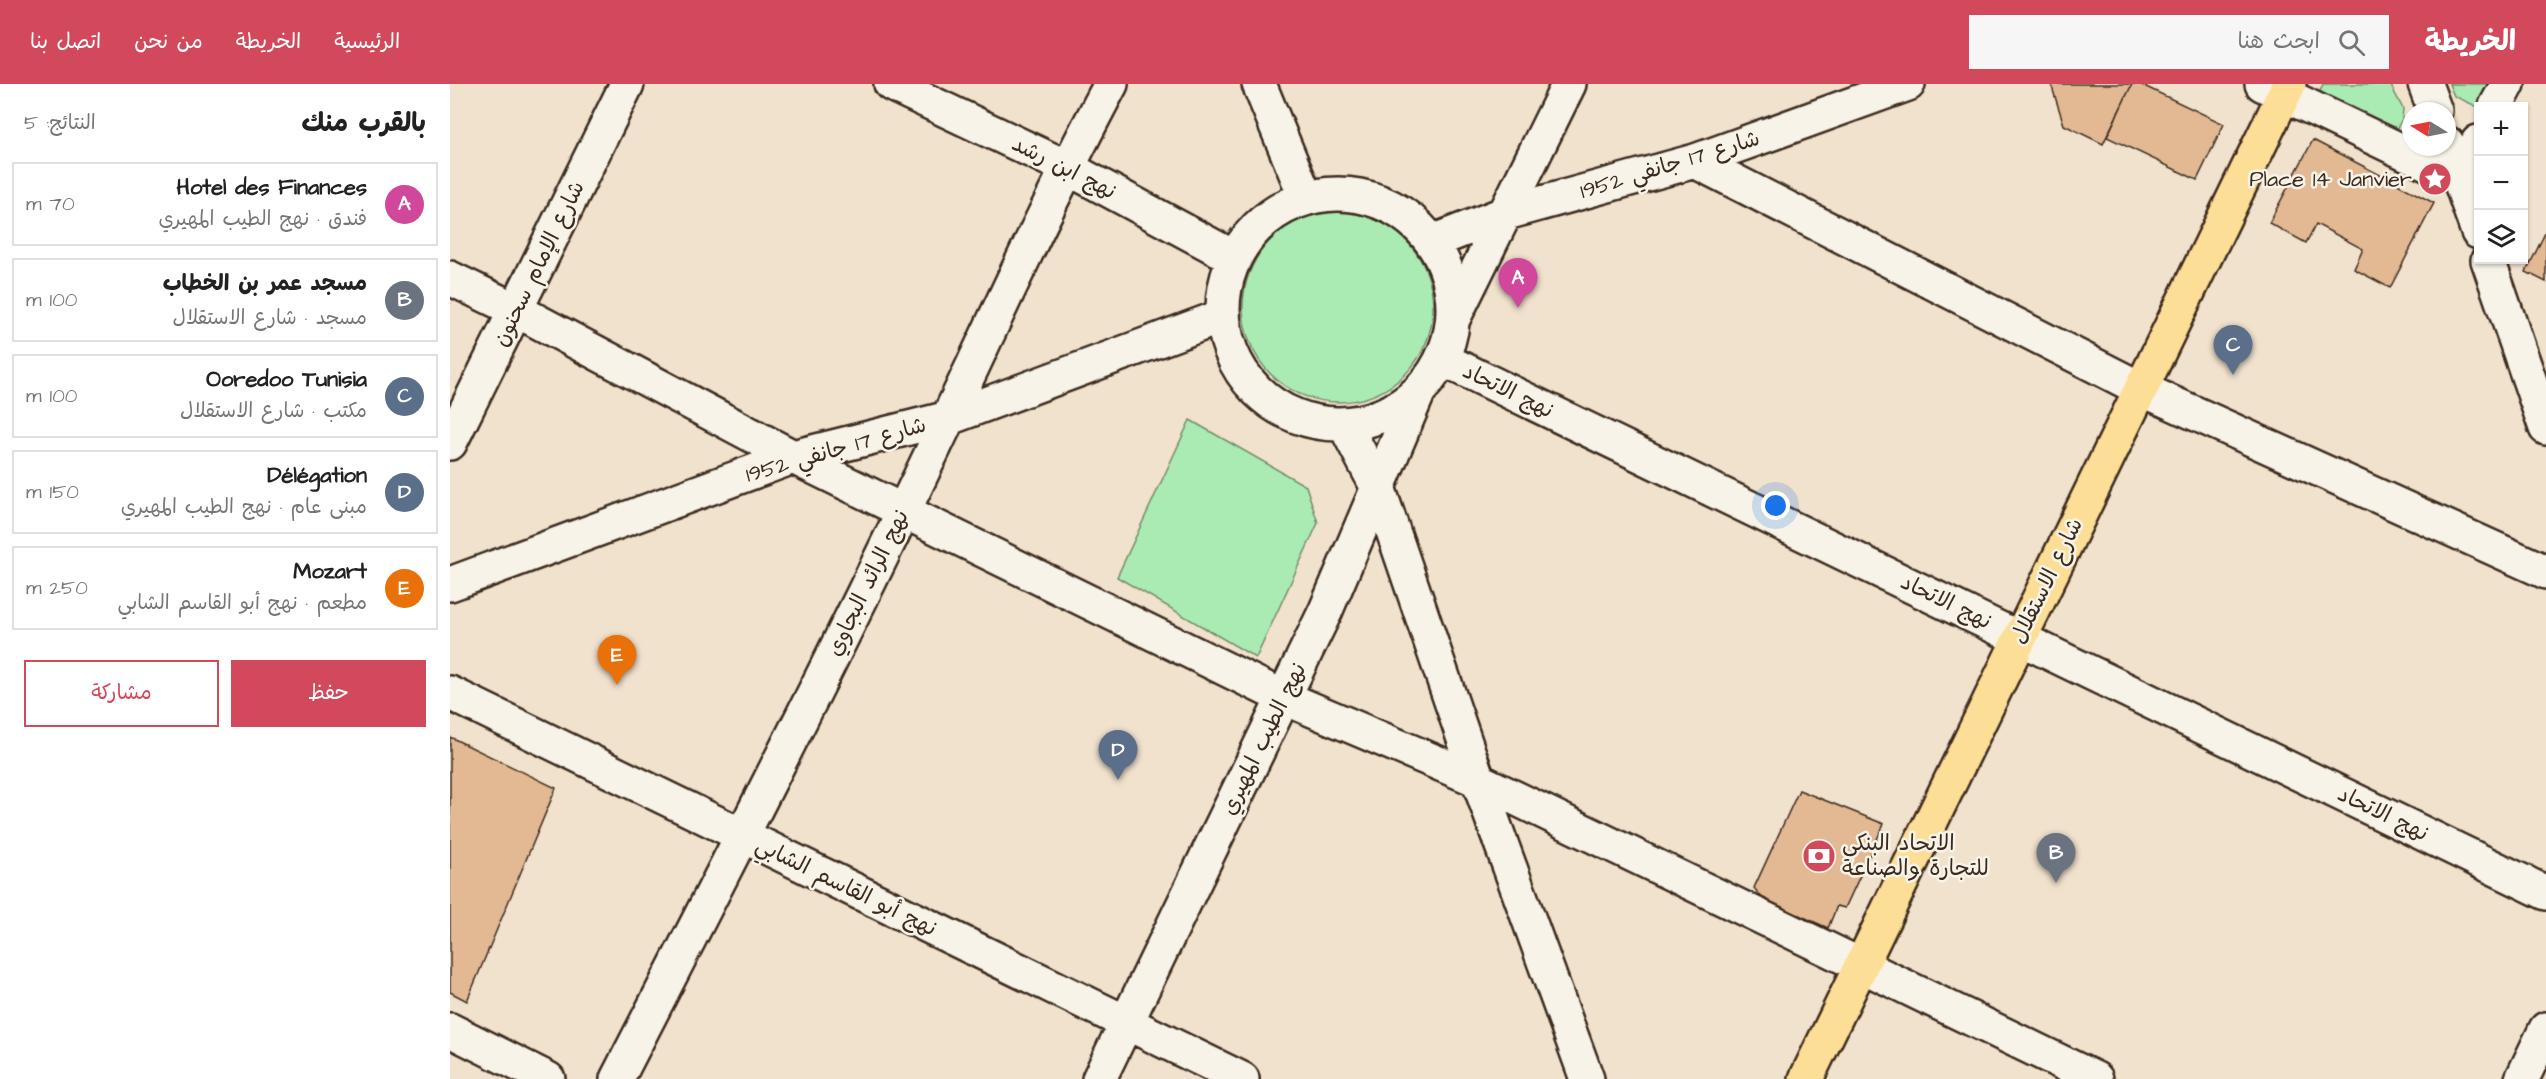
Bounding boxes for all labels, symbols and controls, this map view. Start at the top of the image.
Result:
search box [1969,15,2389,69]
text: الخريطة [2425,22,2516,61]
text: ابحث هنا [2238,26,2320,57]
icon: search [2335,26,2368,59]
text: اتصل بنا [30,27,101,56]
text: من نحن [134,27,203,56]
text: الخريطة [236,27,301,56]
text: الرئيسية [334,27,400,56]
north arrow [2402,102,2456,156]
map controls [2474,102,2528,264]
button: + [2474,102,2528,156]
text: بالقرب منك [302,105,426,141]
text: النتائج: 5 [24,109,96,137]
street label: شارع 17 جانفي 1952 [1576,123,1764,210]
street label: نهج ابن رشد [1006,128,1122,208]
button: − [2474,156,2528,210]
place icon: Place 14 Janvier [2417,161,2453,197]
place label: Place 14 Janvier [2249,164,2412,195]
text: Hotel des Finances [177,172,367,203]
street label: شارع الإمام سحنون [485,176,593,352]
text: 70 m [26,190,75,218]
text: A [398,190,411,218]
text: فندق · نهج الطيب المهيري [158,205,367,233]
button: layers [2474,210,2528,264]
pin: A [1498,258,1538,308]
text: مسجد عمر بن الخطاب [163,268,367,299]
text: 100 m [26,286,77,314]
text: B [397,286,412,314]
text: مسجد · شارع الاستقلال [173,304,367,332]
pin: C [2214,326,2252,375]
street label: نهج الاتحاد [1457,356,1559,426]
text: Ooredoo Tunisia [206,364,367,395]
text: 100 m [26,382,77,410]
text: C [397,382,412,410]
text: مكتب · شارع الاستقلال [180,397,367,425]
street label: شارع 17 جانفي 1952 [742,409,931,493]
text: Délégation [267,460,367,491]
text: 150 m [26,478,79,506]
text: D [398,478,411,506]
your location [1761,491,1790,520]
text: مبنى عام · نهج الطيب المهيري [121,493,367,521]
street label: نهج الرائد البجاوي [819,505,917,661]
street label: شارع الاستقلال [2003,513,2091,649]
text: Mozart [293,556,367,587]
street label: نهج الاتحاد [1895,567,1997,637]
text: 250 m [26,574,88,602]
text: E [399,574,410,602]
text: مطعم · نهج أبو القاسم الشابي [118,589,367,617]
pin: E [598,636,636,685]
street label: نهج الطيب المهيري [1214,658,1314,820]
button: مشاركة [24,660,219,727]
button: حفظ [231,660,426,727]
pin: D [1098,730,1138,780]
street label: نهج الاتحاد [2332,779,2434,849]
place label: الاتحاد البنكي للتجارة والصناعة [1842,828,1989,884]
street label: نهج أبو القاسم الشابي [749,830,942,947]
pin: B [2036,834,2076,883]
bank icon: الاتحاد البنكي للتجارة والصناعة [1801,838,1837,874]

